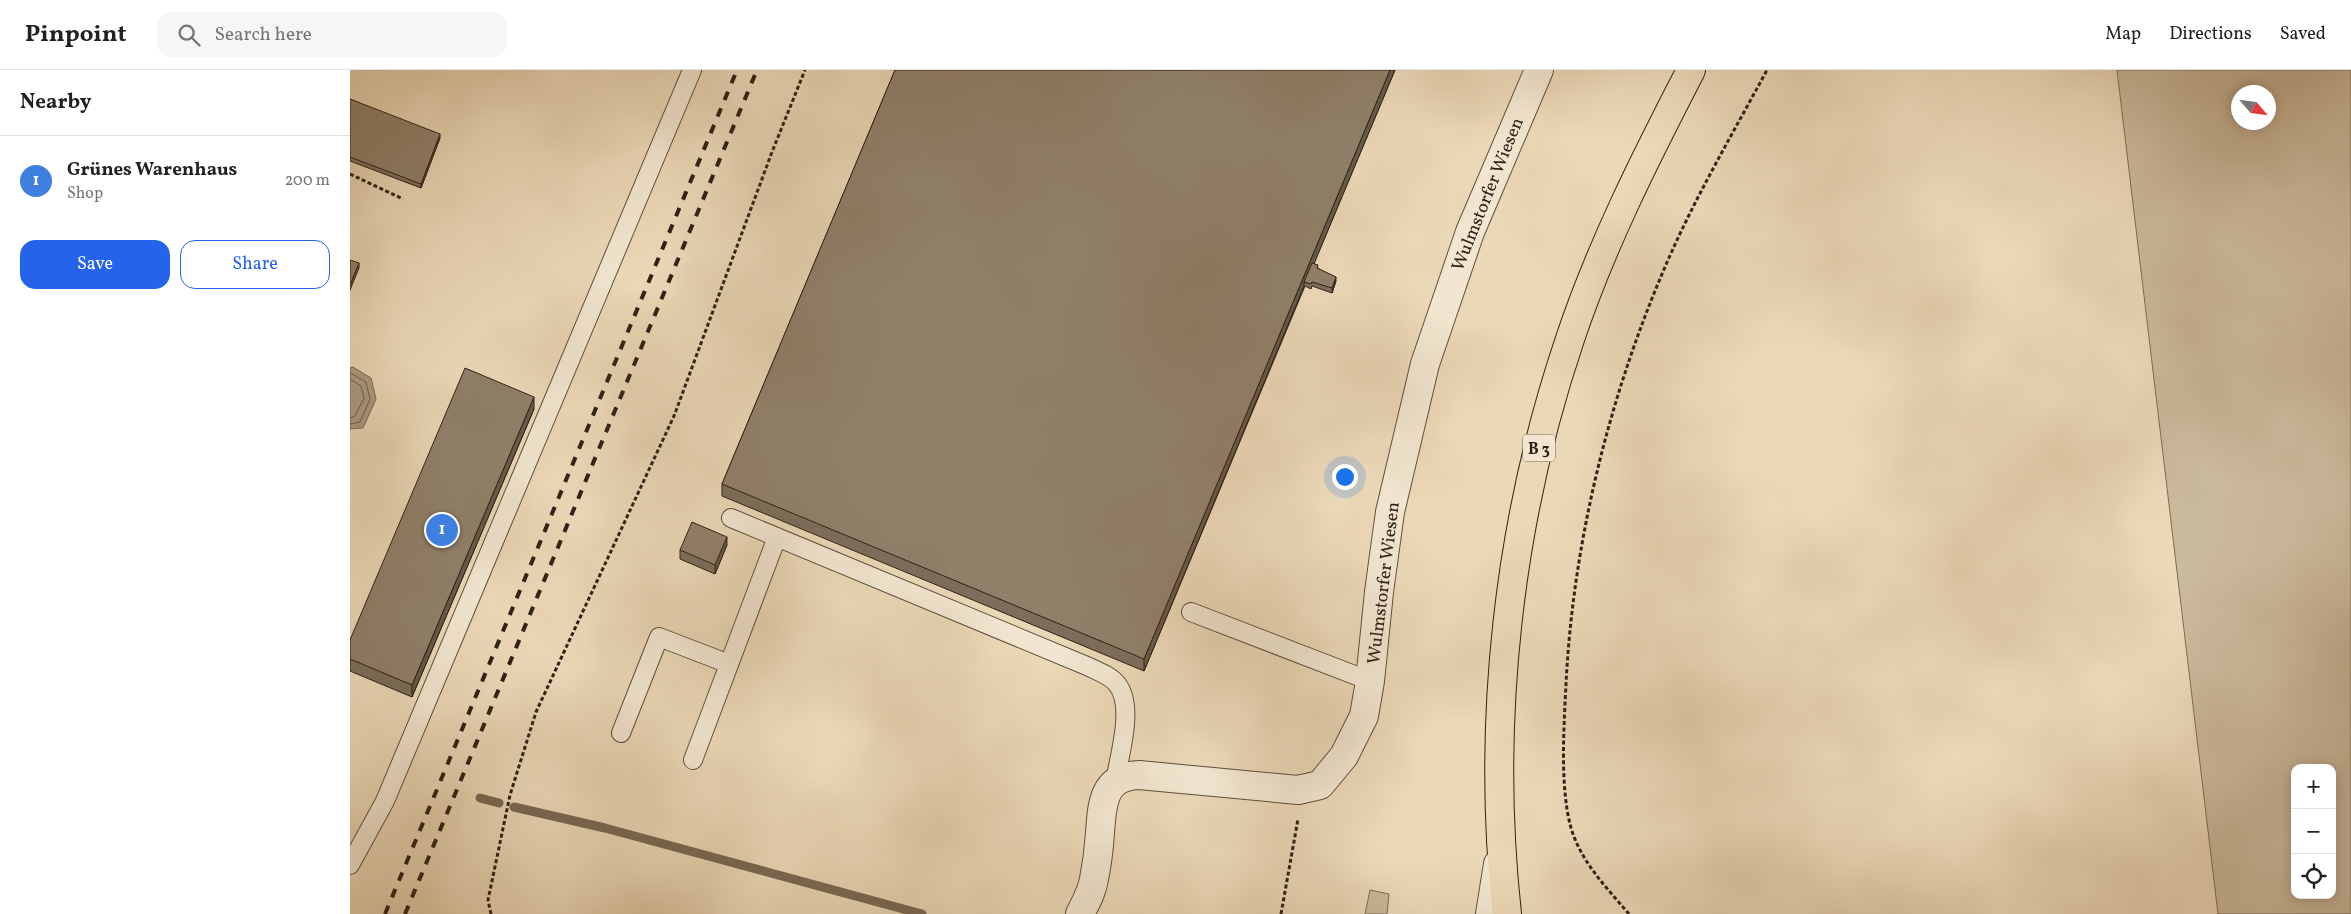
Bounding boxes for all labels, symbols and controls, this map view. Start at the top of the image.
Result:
search box [157,12,507,57]
text: Pinpoint [25,18,127,52]
icon: search [175,21,203,49]
text: Search here [215,22,312,48]
text: Map [2105,22,2141,47]
text: Directions [2169,22,2252,47]
text: Saved [2280,22,2326,47]
north arrow [2231,85,2276,130]
text: Nearby [20,88,91,117]
street label: Wulmstorfer Wiesen [1446,114,1531,275]
text: Grünes Warenhaus [67,157,237,183]
text: 1 [33,170,39,192]
text: 200 m [285,170,330,192]
text: Shop [67,183,103,205]
button: Save [20,240,170,289]
button: Share [180,240,330,289]
road number: B 3 [1523,434,1555,462]
your location [1332,464,1358,490]
street label: Wulmstorfer Wiesen [1362,500,1407,666]
pin: 1 [426,511,458,549]
map controls [2291,764,2336,899]
button: + [2291,764,2336,809]
button: − [2291,809,2336,854]
button: locate [2291,854,2336,899]

